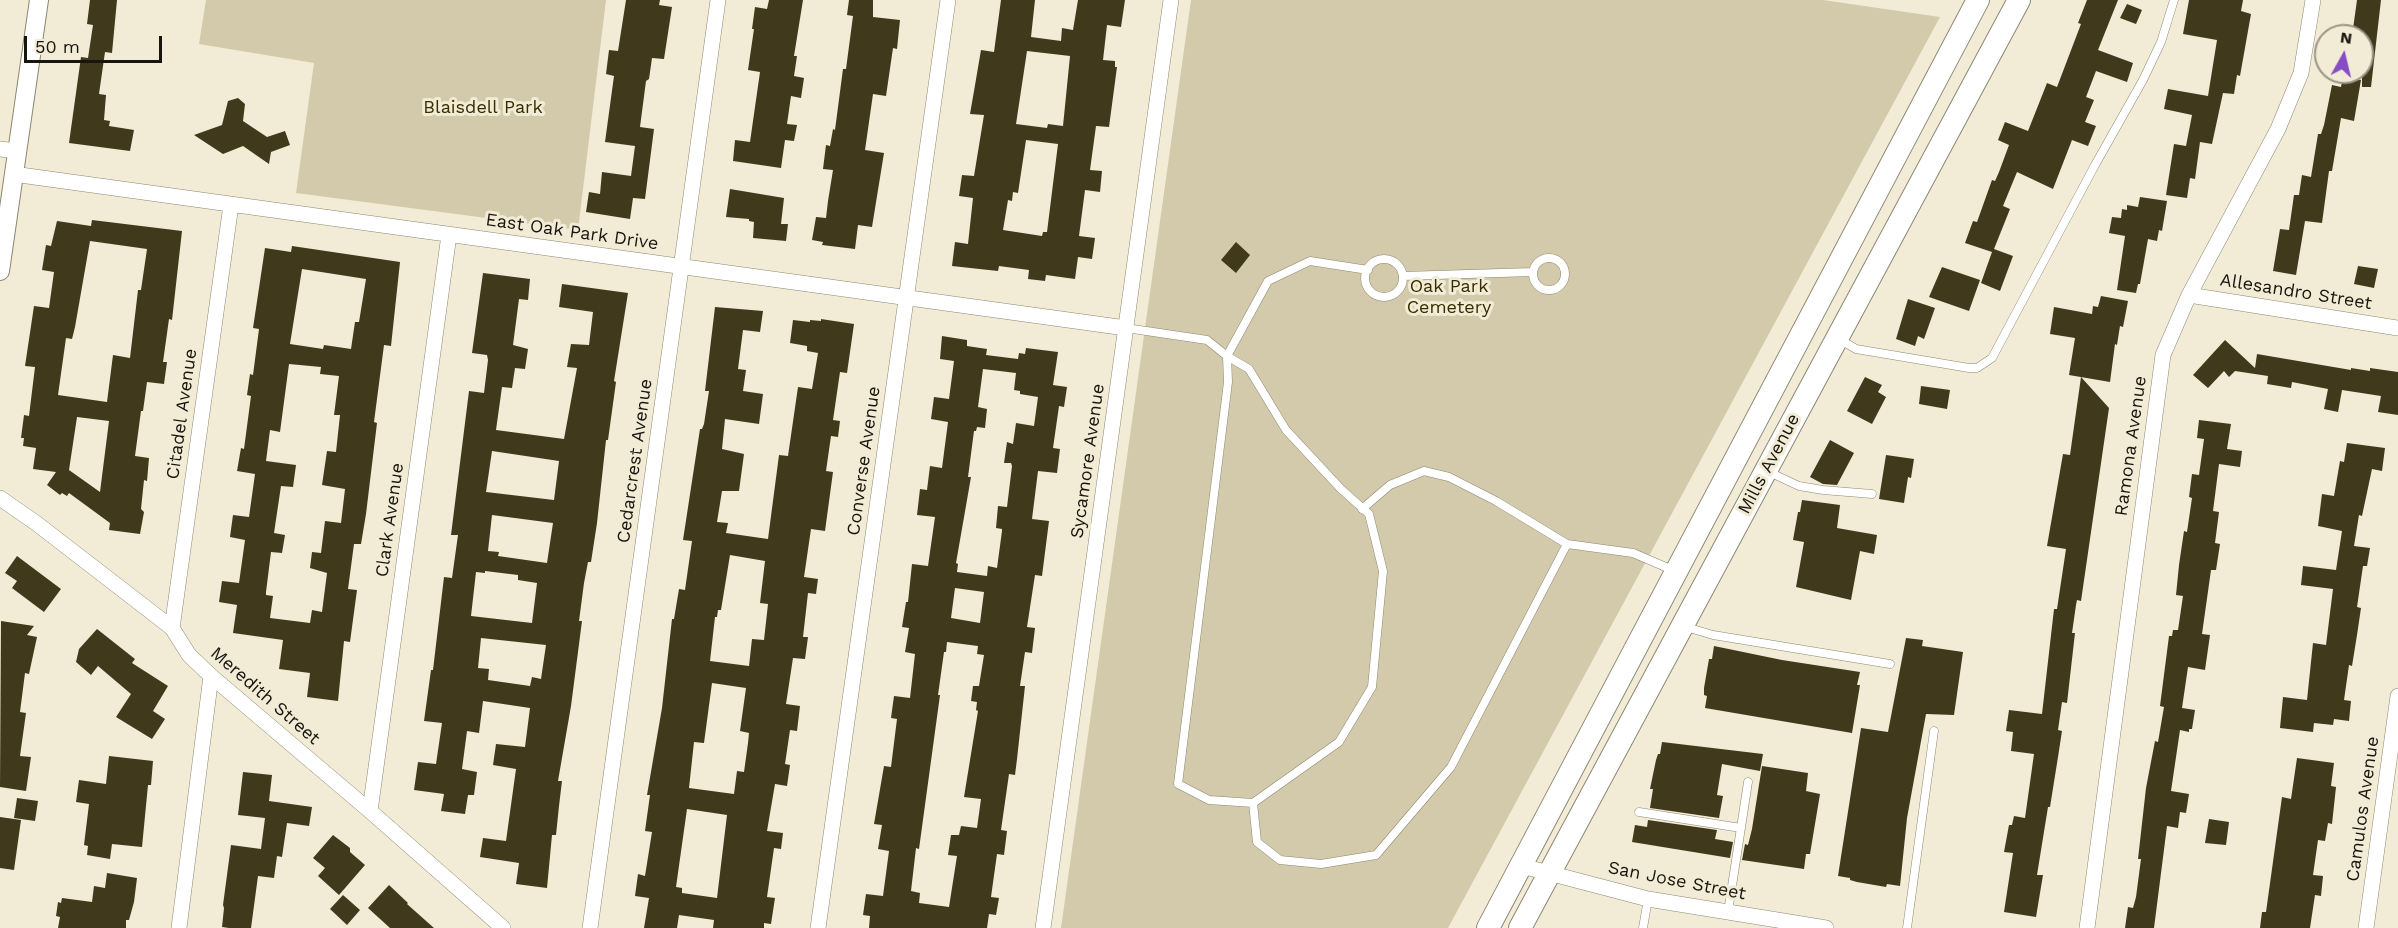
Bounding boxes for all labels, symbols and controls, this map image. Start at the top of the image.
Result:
scale bar [27,24,165,62]
north arrow [2314,24,2374,84]
text: N [2339,27,2353,48]
text: 50 m [35,36,80,57]
park label: Blaisdell Park [423,97,543,119]
street label: East Oak Park Drive [484,209,660,255]
street label: Allesandro Street [2218,269,2374,315]
park label: Oak Park Cemetery [1407,276,1491,318]
street label: Citadel Avenue [162,347,202,481]
street label: Ramona Avenue [2110,375,2152,517]
street label: Cedarcrest Avenue [613,377,657,545]
street label: Sycamore Avenue [1066,382,1110,540]
street label: Converse Avenue [843,385,885,537]
street label: Mills Avenue [1734,410,1804,518]
street label: Clark Avenue [371,461,409,579]
street label: Meredith Street [206,643,324,749]
street label: Camulos Avenue [2342,735,2384,883]
street label: San Jose Street [1606,857,1748,905]

